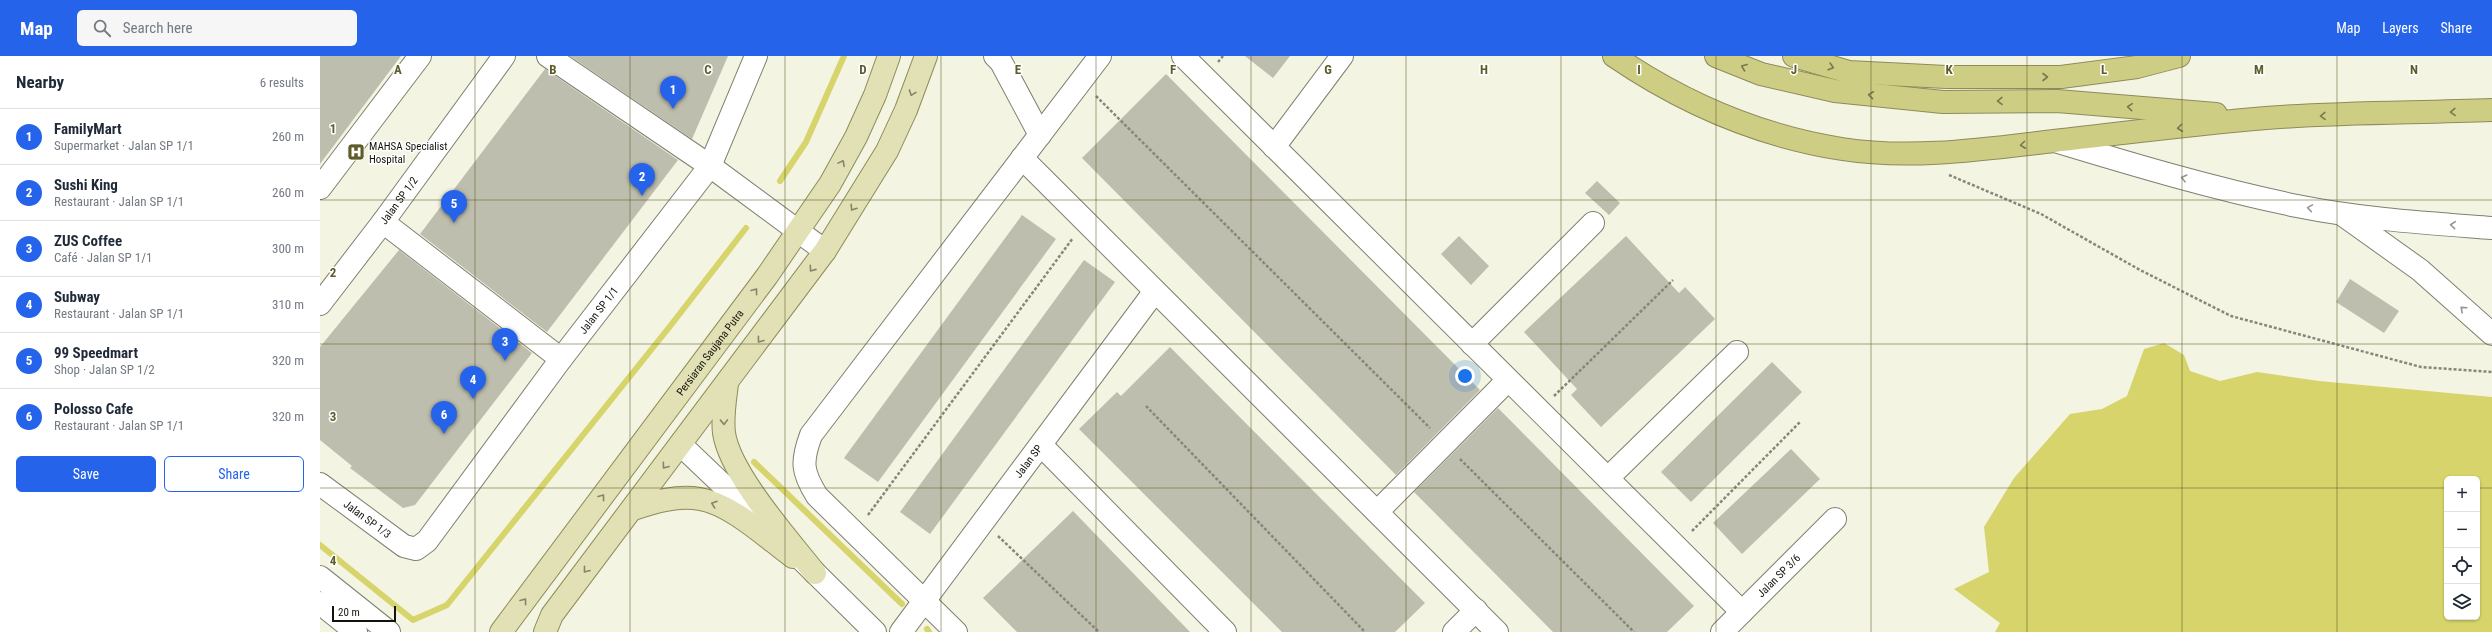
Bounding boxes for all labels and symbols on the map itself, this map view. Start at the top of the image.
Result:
text: A [394,62,402,77]
text: B [549,62,557,77]
text: C [704,62,712,77]
text: D [859,62,867,77]
text: E [1015,62,1022,77]
text: F [1170,62,1176,77]
text: G [1324,62,1332,77]
text: H [1480,62,1488,77]
text: I [1637,62,1641,77]
text: J [1791,62,1797,77]
one-way arrow [1828,62,1835,71]
text: K [1945,62,1953,77]
text: L [2101,62,2107,77]
text: M [2254,62,2264,77]
text: N [2410,62,2418,77]
one-way arrow [1741,63,1748,71]
one-way arrow [2042,73,2048,81]
pin: 1 [660,76,686,109]
one-way arrow [909,89,917,96]
one-way arrow [1868,91,1874,100]
one-way arrow [1997,97,2003,105]
one-way arrow [2127,102,2133,111]
one-way arrow [2450,107,2456,116]
one-way arrow [2320,112,2326,120]
text: 1 [330,121,336,136]
one-way arrow [2177,123,2183,132]
place label: MAHSA Specialist Hospital [369,140,448,166]
one-way arrow [2020,140,2026,149]
hospital icon: MAHSA Specialist Hospital [346,142,366,162]
one-way arrow [837,160,844,167]
pin: 2 [629,163,655,196]
one-way arrow [2181,174,2187,182]
street label: Jalan SP 1/2 [377,175,421,227]
pin: 5 [441,190,467,223]
one-way arrow [850,204,858,211]
one-way arrow [2307,204,2313,213]
one-way arrow [2450,221,2456,230]
one-way arrow [810,264,817,271]
text: 2 [330,265,337,280]
street label: Jalan SP 1/1 [577,285,621,337]
one-way arrow [750,289,757,296]
one-way arrow [2460,306,2468,313]
street label: Persiaran Saujana Putra [674,307,747,398]
pin: 3 [492,328,518,361]
one-way arrow [757,336,764,343]
pin: 4 [460,366,486,399]
your location [1455,366,1475,386]
pin: 6 [431,401,457,434]
text: 3 [330,409,336,424]
one-way arrow [720,419,728,425]
street label: Jalan SP [1012,442,1045,481]
one-way arrow [663,462,670,469]
one-way arrow [597,494,604,501]
street label: Jalan SP 1/3 [341,498,393,541]
one-way arrow [710,500,717,508]
street label: Jalan SP 3/6 [1755,552,1803,600]
text: 4 [330,553,337,568]
one-way arrow [584,566,591,573]
one-way arrow [519,598,526,605]
scale bar [332,604,396,623]

